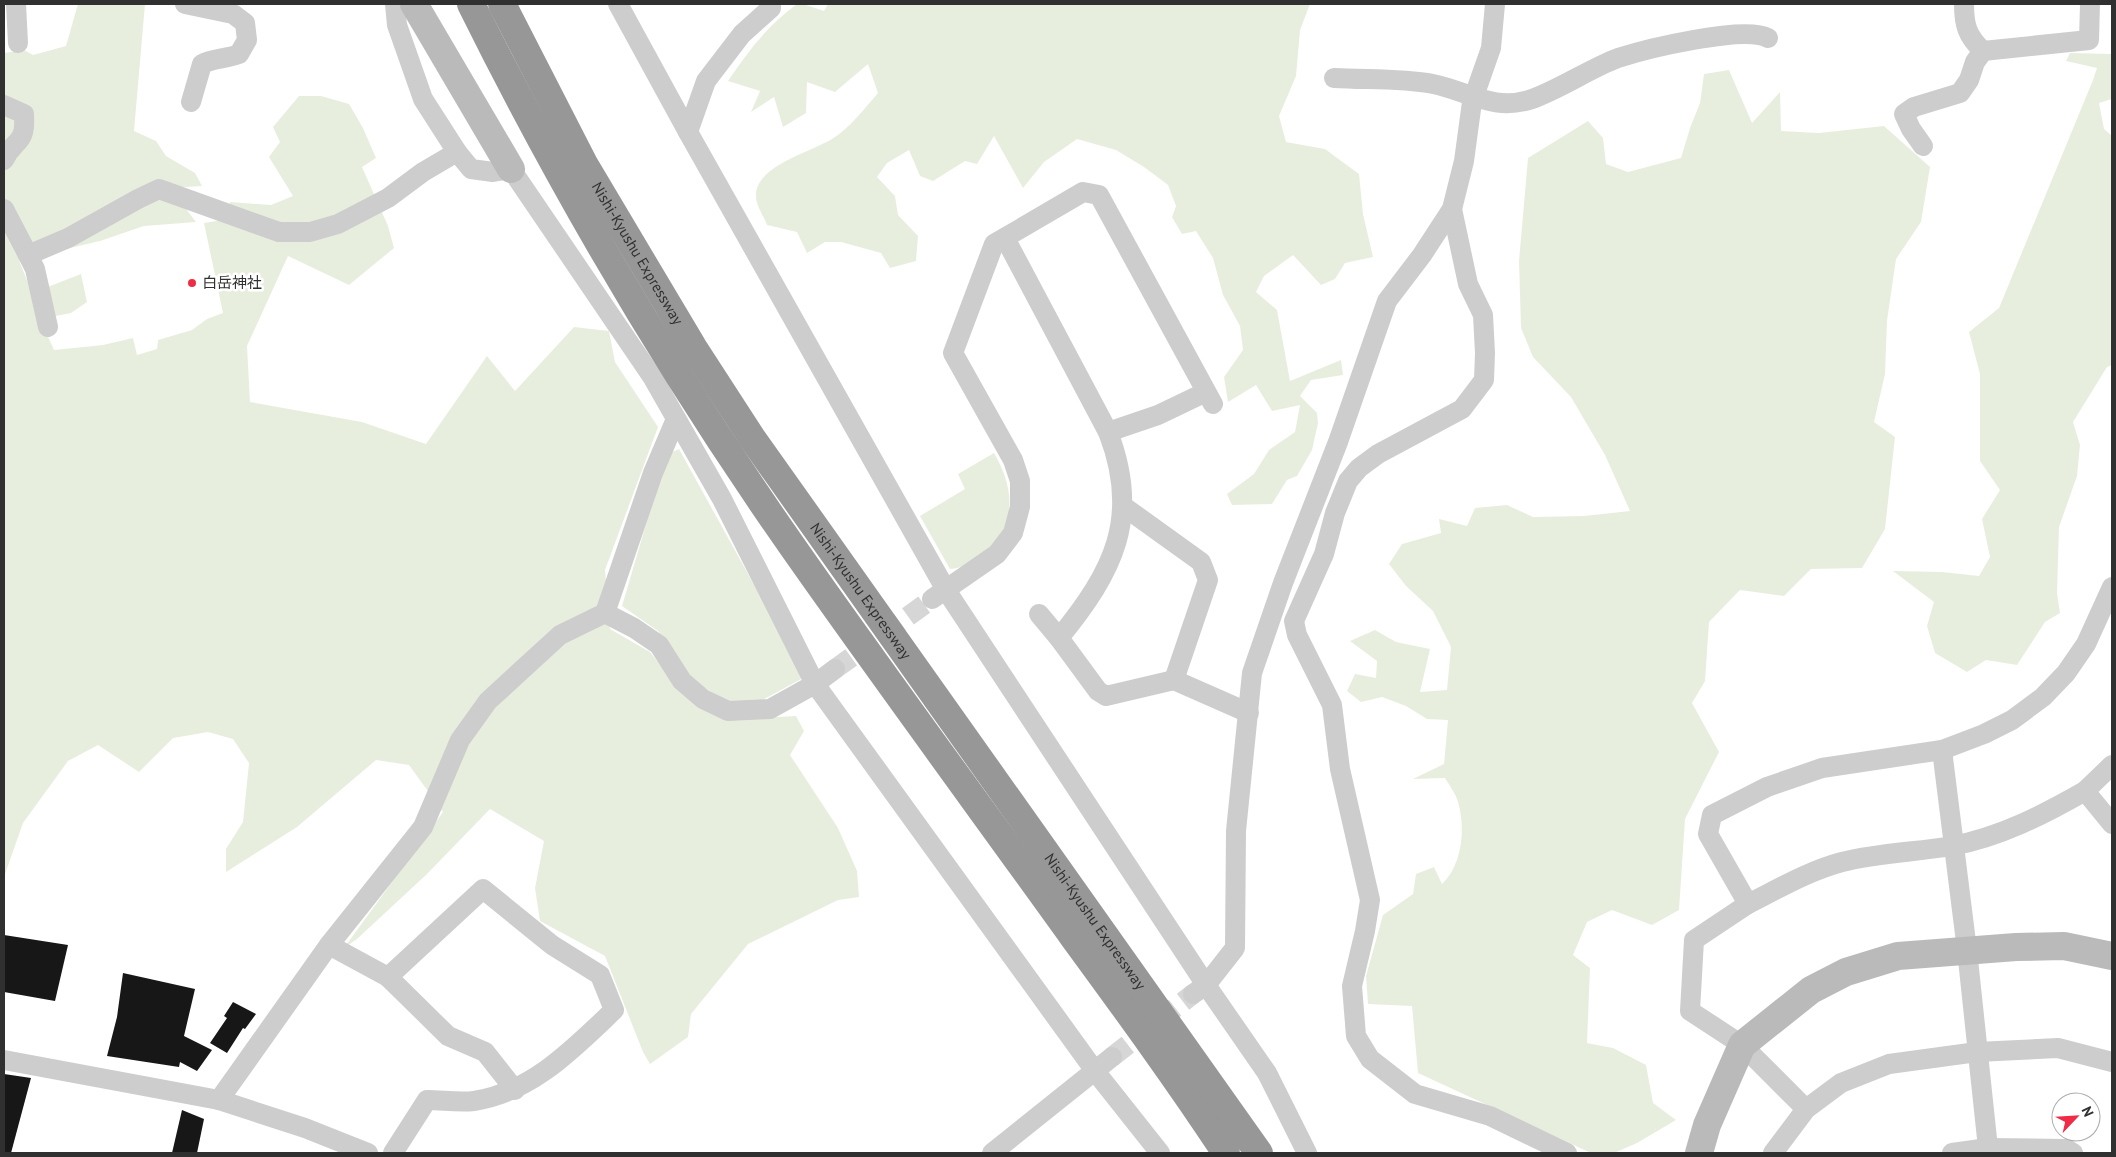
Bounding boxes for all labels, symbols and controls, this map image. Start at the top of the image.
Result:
street label: Nishi-Kyushu Expressway [588,178,688,328]
place label: 白岳神社 [202,273,262,292]
marker: 白岳神社 [186,277,198,289]
street label: Nishi-Kyushu Expressway [806,519,916,663]
street label: Nishi-Kyushu Expressway [1040,849,1150,993]
north arrow [2051,1092,2101,1142]
text: N [2078,1104,2098,1119]

